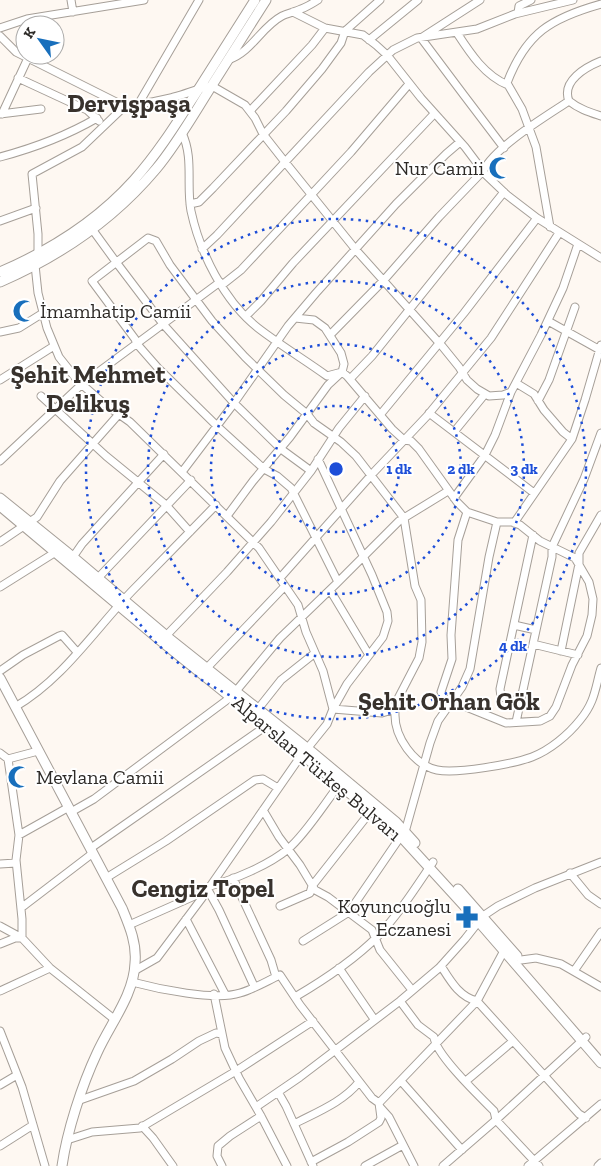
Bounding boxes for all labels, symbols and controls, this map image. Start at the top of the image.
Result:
north arrow [15,15,65,65]
text: K [20,24,40,42]
district label: Dervişpaşa [67,88,191,118]
mosque icon: Nur Camii [487,155,513,181]
place label: Nur Camii [395,156,484,180]
mosque icon: İmamhatip Camii [11,298,37,324]
place label: İmamhatip Camii [40,299,191,323]
district label: Şehit Mehmet Delikuş [10,359,167,418]
centre of rings [327,460,345,478]
text: 1 dk [386,460,413,478]
text: 2 dk [447,460,476,478]
text: 3 dk [510,460,539,478]
text: 4 dk [499,637,528,655]
district label: Şehit Orhan Gök [358,686,540,716]
street label: Alparslan Türkeş Bulvarı [227,690,407,846]
mosque icon: Mevlana Camii [6,764,32,790]
place label: Mevlana Camii [36,765,164,789]
district label: Cengiz Topel [131,873,275,903]
place label: Koyuncuoğlu Eczanesi [337,894,451,941]
pharmacy icon: Koyuncuoğlu Eczanesi [454,904,480,930]

